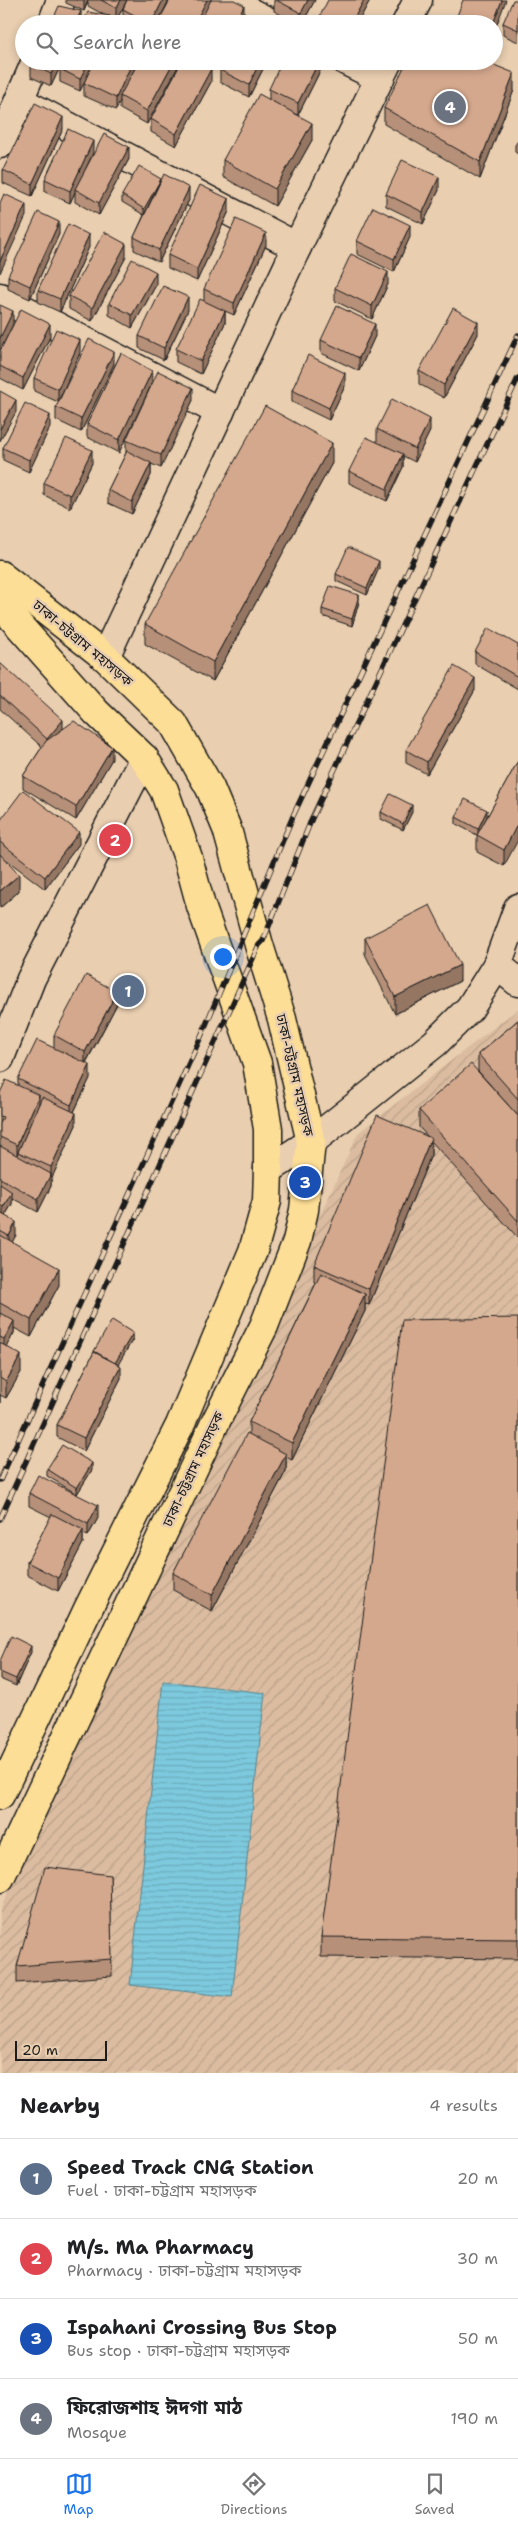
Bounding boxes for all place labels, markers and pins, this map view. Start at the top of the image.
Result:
pin: 4 [434,88,466,126]
pin: 2 [99,821,131,859]
pin: 1 [112,972,144,1010]
pin: 3 [289,1163,321,1201]

